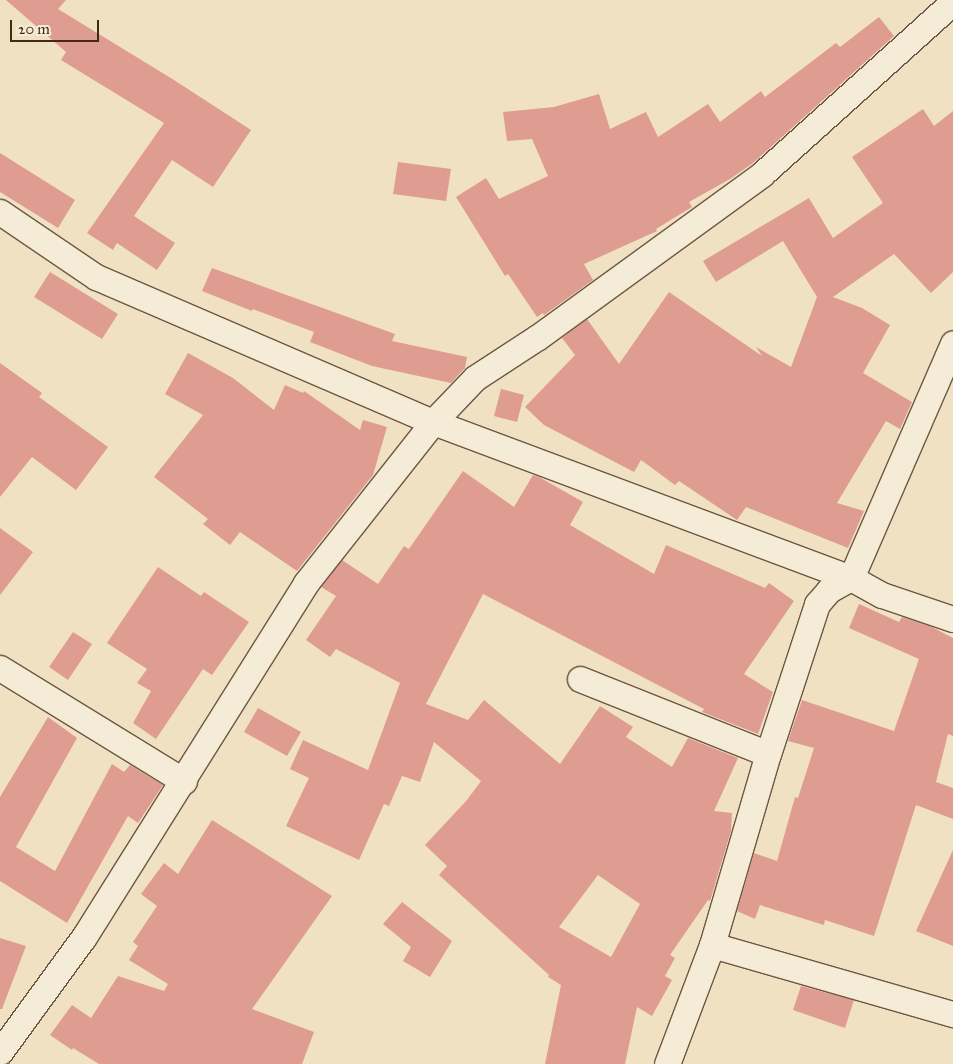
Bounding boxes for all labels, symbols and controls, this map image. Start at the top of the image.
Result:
scale bar [12,10,101,42]
text: 20 m [18,20,50,38]

